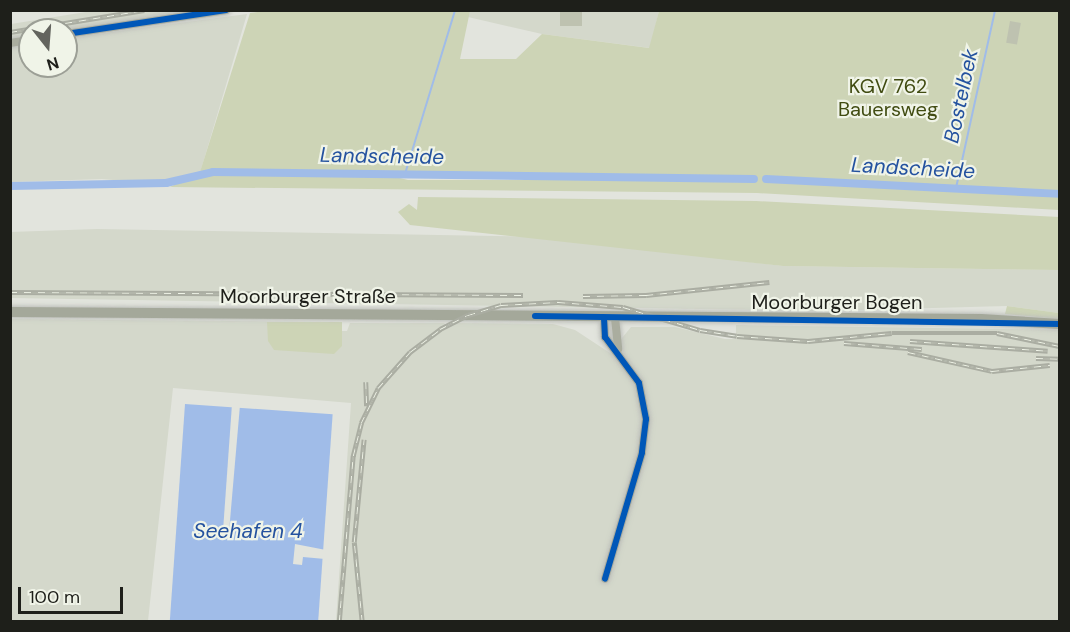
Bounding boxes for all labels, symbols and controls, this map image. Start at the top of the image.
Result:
north arrow [18,18,78,78]
water label: Bostelbek [939,47,983,145]
text: N [44,52,61,76]
park label: KGV 762 Bauersweg [838,75,938,122]
water label: Landscheide [320,142,444,170]
water label: Landscheide [850,152,976,184]
street label: Moorburger Straße [220,284,396,308]
street label: Moorburger Bogen [751,290,923,314]
water label: Seehafen 4 [193,518,303,544]
scale bar [21,575,126,613]
text: 100 m [29,585,80,609]

